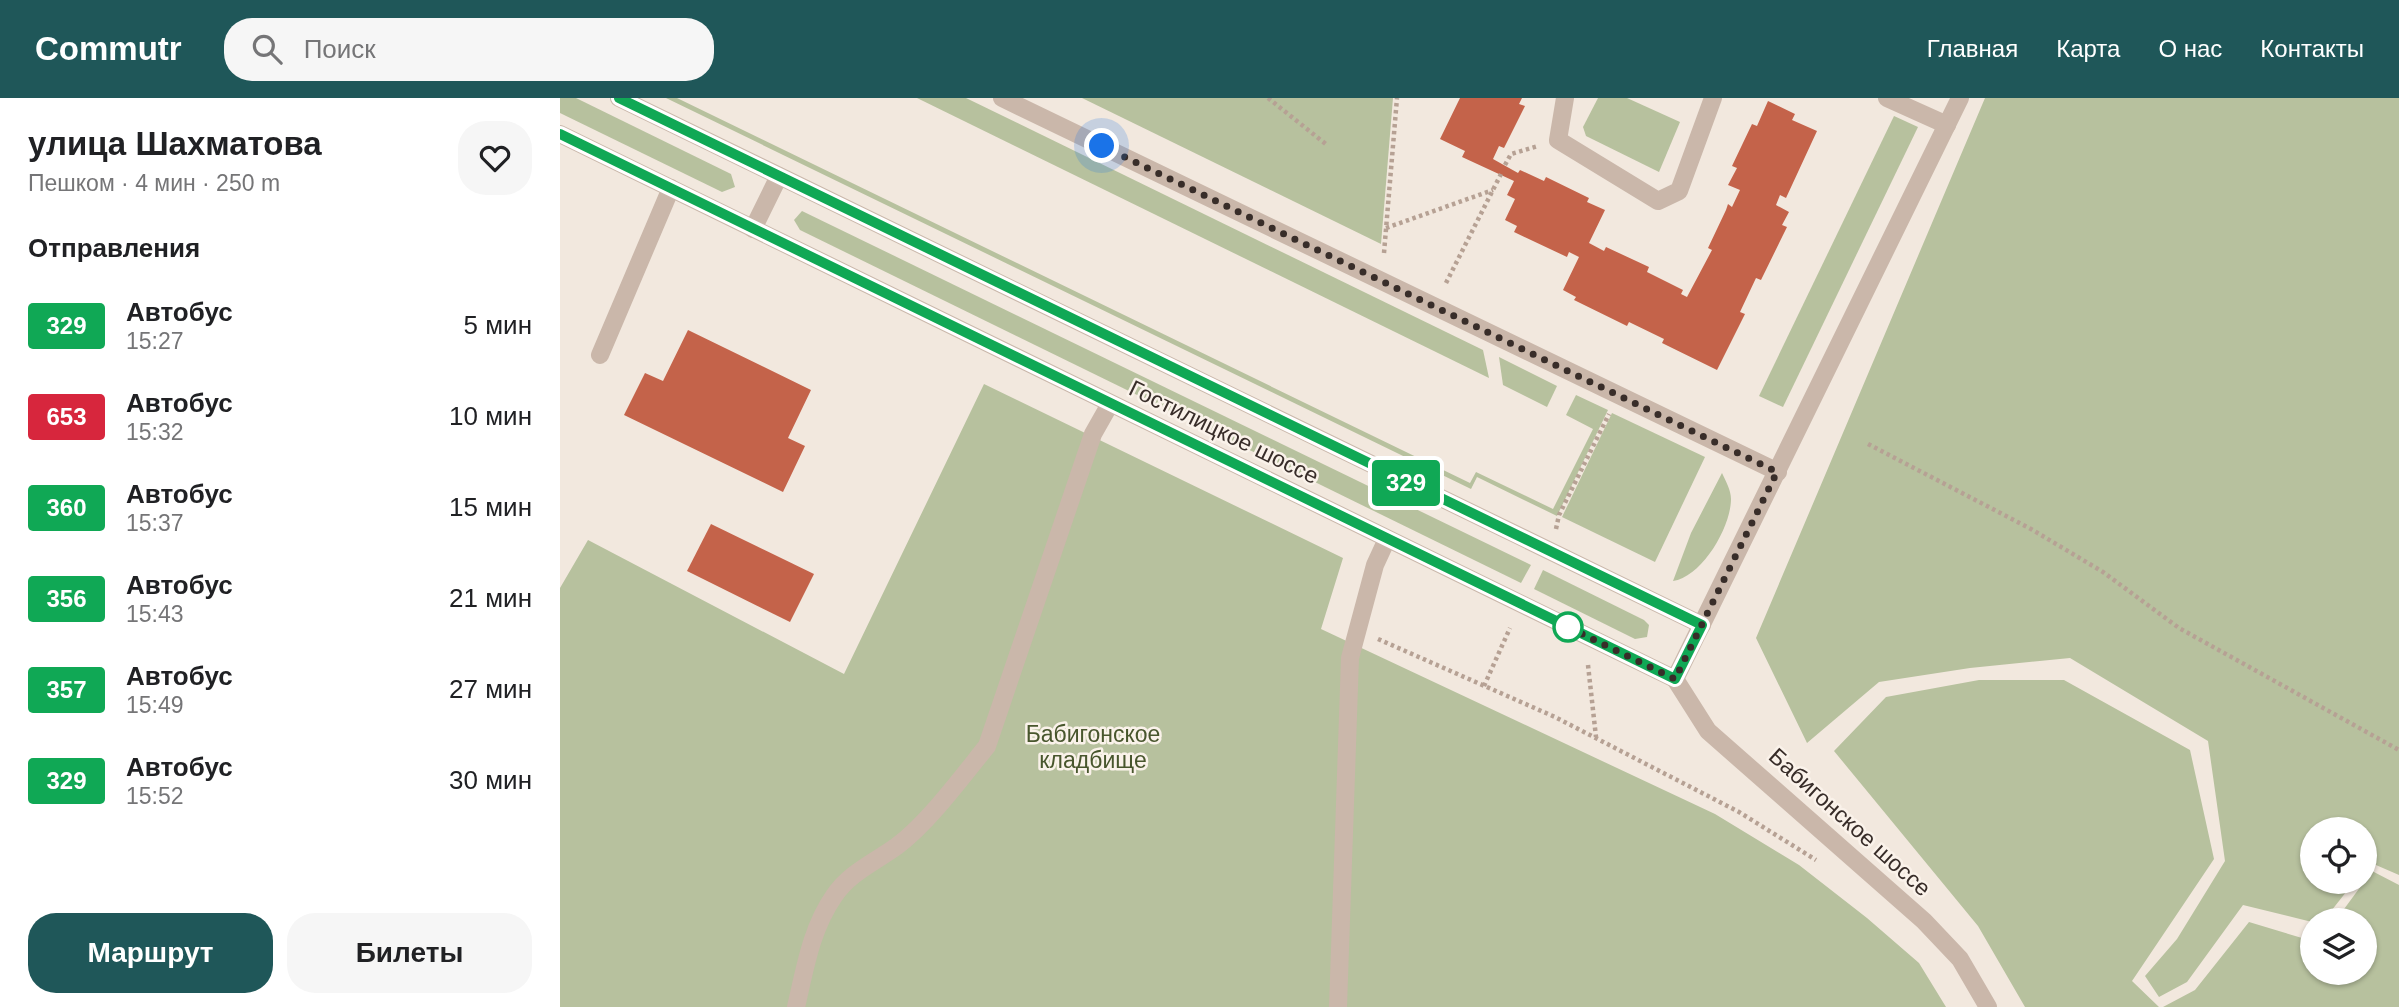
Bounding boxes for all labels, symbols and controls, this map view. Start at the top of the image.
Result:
search box [224,18,714,81]
text: Commutr [35,30,182,67]
icon: search [248,30,286,68]
text: Поиск [304,34,376,64]
text: Главная [1927,35,2018,62]
text: Карта [2056,35,2120,62]
text: О нас [2158,35,2222,62]
text: Контакты [2260,35,2364,62]
button: heart [458,121,532,195]
text: улица Шахматова [28,125,322,162]
your location [1084,128,1119,163]
text: Пешком · 4 мин · 250 m [28,170,280,196]
text: Отправления [28,233,200,263]
text: Автобус [126,297,233,327]
text: 5 мин [464,310,532,340]
text: 329 [46,312,87,339]
text: 15:27 [126,328,184,354]
street label: Гостилицкое шоссе [1125,375,1323,489]
text: Автобус [126,388,233,418]
text: 10 мин [449,401,532,431]
text: 653 [46,403,87,430]
text: 15:32 [126,419,184,445]
line badge: 329 [1366,460,1446,506]
text: 329 [1386,469,1426,496]
text: Автобус [126,479,233,509]
text: 15 мин [449,492,532,522]
text: 360 [46,494,87,521]
text: 15:37 [126,510,184,536]
text: Автобус [126,570,233,600]
text: 21 мин [449,583,532,613]
text: 356 [46,585,87,612]
text: 15:43 [126,601,184,627]
unlabelled marker [1553,612,1583,642]
text: Автобус [126,661,233,691]
text: 27 мин [449,674,532,704]
text: 357 [46,676,87,703]
text: 15:49 [126,692,184,718]
park label: Бабигонское кладбище [1026,721,1160,773]
street label: Бабигонское шоссе [1764,743,1936,901]
text: Автобус [126,752,233,782]
text: 30 мин [449,765,532,795]
text: 329 [46,767,87,794]
text: 15:52 [126,783,184,809]
map controls [2300,817,2377,985]
button: locate [2300,817,2377,894]
button: layers [2300,908,2377,985]
button: Маршрут [28,913,273,993]
button: Билеты [287,913,532,993]

